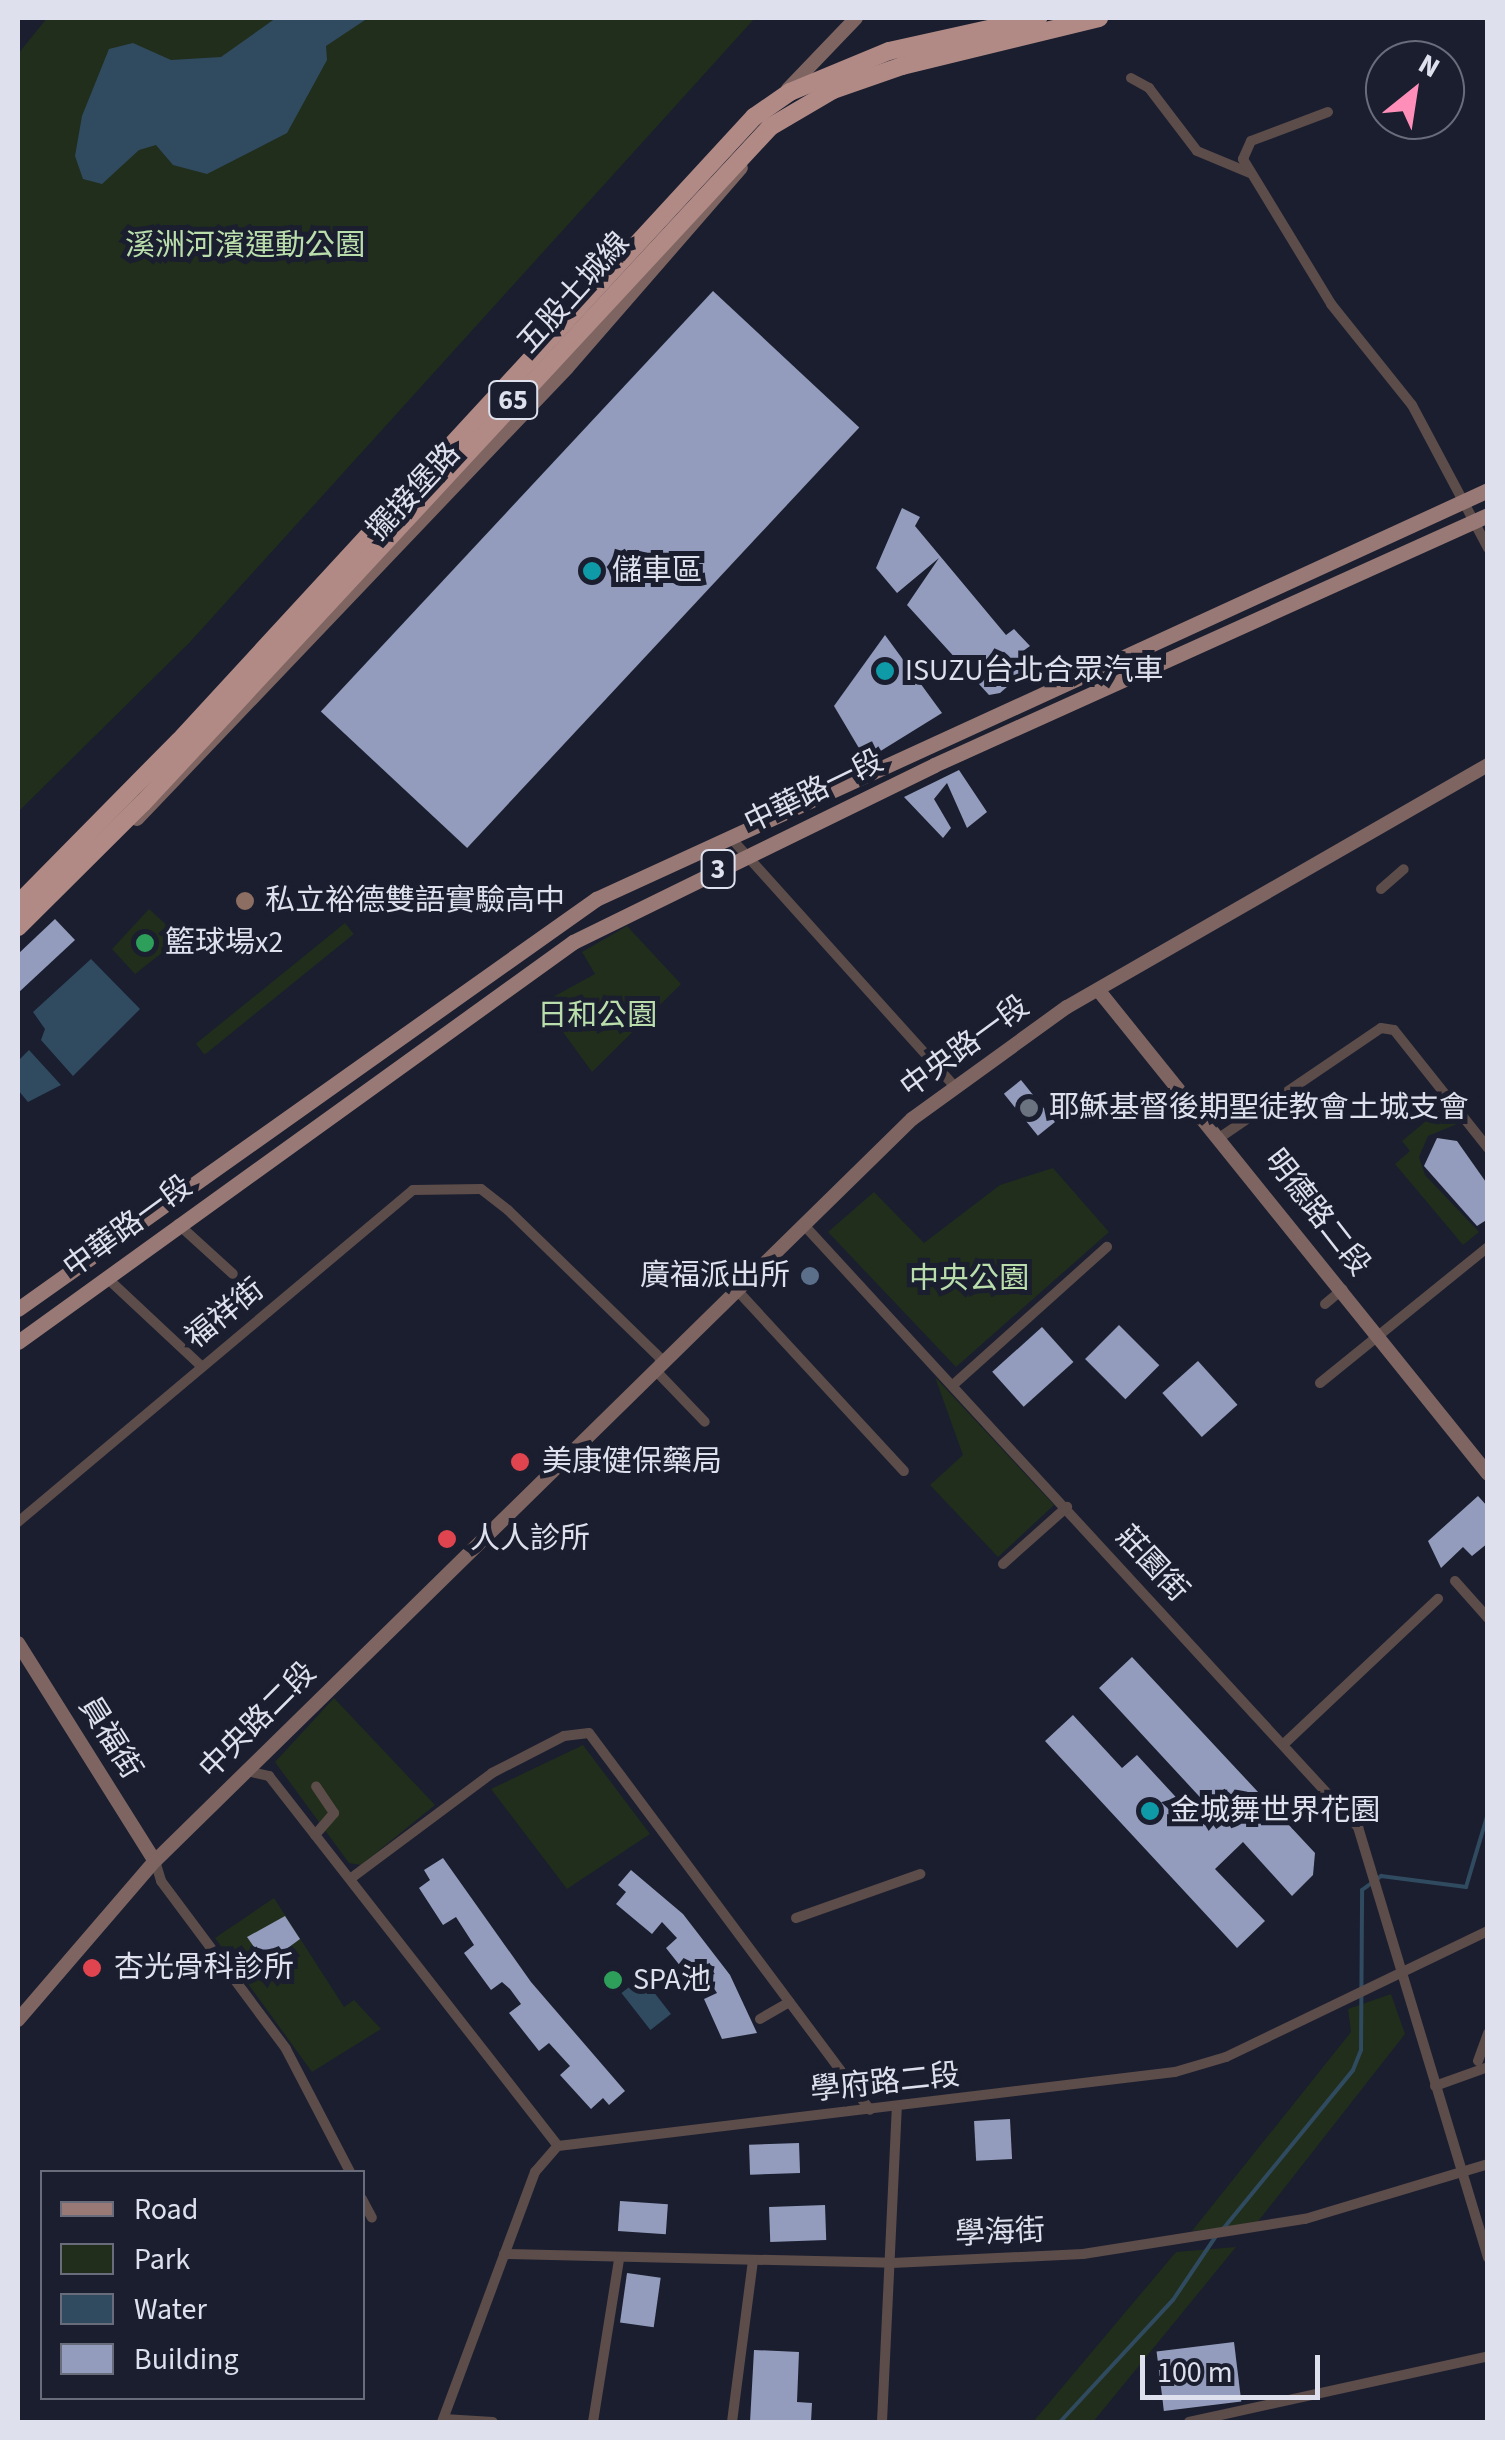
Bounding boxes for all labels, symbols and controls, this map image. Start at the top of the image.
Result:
north arrow [1365,40,1465,140]
text: N [1411,44,1447,88]
street label: 五股土城線 [510,225,638,361]
park label: 溪洲河濱運動公園 [125,228,365,264]
road number: 65 [488,377,538,423]
street label: 擺接堡路 [360,436,468,548]
place label: 儲車區 [612,553,702,589]
marker: 儲車區 [581,560,603,582]
place label: ISUZU台北合眾汽車 [905,653,1163,689]
marker: ISUZU台北合眾汽車 [874,660,896,682]
street label: 中華路一段 [739,743,889,841]
road number: 3 [700,846,736,892]
place label: 私立裕德雙語實驗高中 [265,883,565,919]
marker: 私立裕德雙語實驗高中 [234,890,256,912]
place label: 籃球場x2 [165,925,283,961]
marker: 籃球場x2 [134,932,156,954]
street label: 中央路一段 [894,988,1036,1106]
park label: 日和公園 [537,998,657,1034]
place label: 耶穌基督後期聖徒教會土城支會 [1049,1090,1469,1126]
marker: 耶穌基督後期聖徒教會土城支會 [1018,1097,1040,1119]
street label: 明德路二段 [1257,1143,1377,1283]
street label: 中華路一段 [57,1168,199,1286]
place label: 廣福派出所 [640,1258,790,1294]
park label: 中央公園 [909,1261,1029,1297]
marker: 廣福派出所 [799,1265,821,1287]
street label: 福祥街 [179,1272,271,1356]
place label: 美康健保藥局 [542,1444,722,1480]
marker: 美康健保藥局 [507,1449,533,1475]
street label: 莊園街 [1108,1519,1196,1609]
place label: 人人診所 [470,1521,590,1557]
marker: 人人診所 [434,1526,460,1552]
street label: 中央路二段 [192,1655,324,1787]
street label: 員福街 [71,1690,149,1786]
place label: 金城舞世界花園 [1170,1793,1380,1829]
marker: 金城舞世界花園 [1139,1800,1161,1822]
place label: 杏光骨科診所 [114,1950,294,1986]
marker: 杏光骨科診所 [79,1955,105,1981]
place label: SPA池 [633,1962,711,1998]
marker: SPA池 [602,1969,624,1991]
street label: 學府路二段 [809,2057,961,2109]
legend [40,2170,365,2400]
text: Road [134,2188,198,2231]
street label: 學海街 [954,2213,1046,2253]
text: Park [134,2238,190,2281]
text: Water [134,2288,207,2331]
scale bar [1145,2335,1325,2397]
text: Building [134,2338,239,2381]
text: 100 m [1157,2351,1233,2394]

